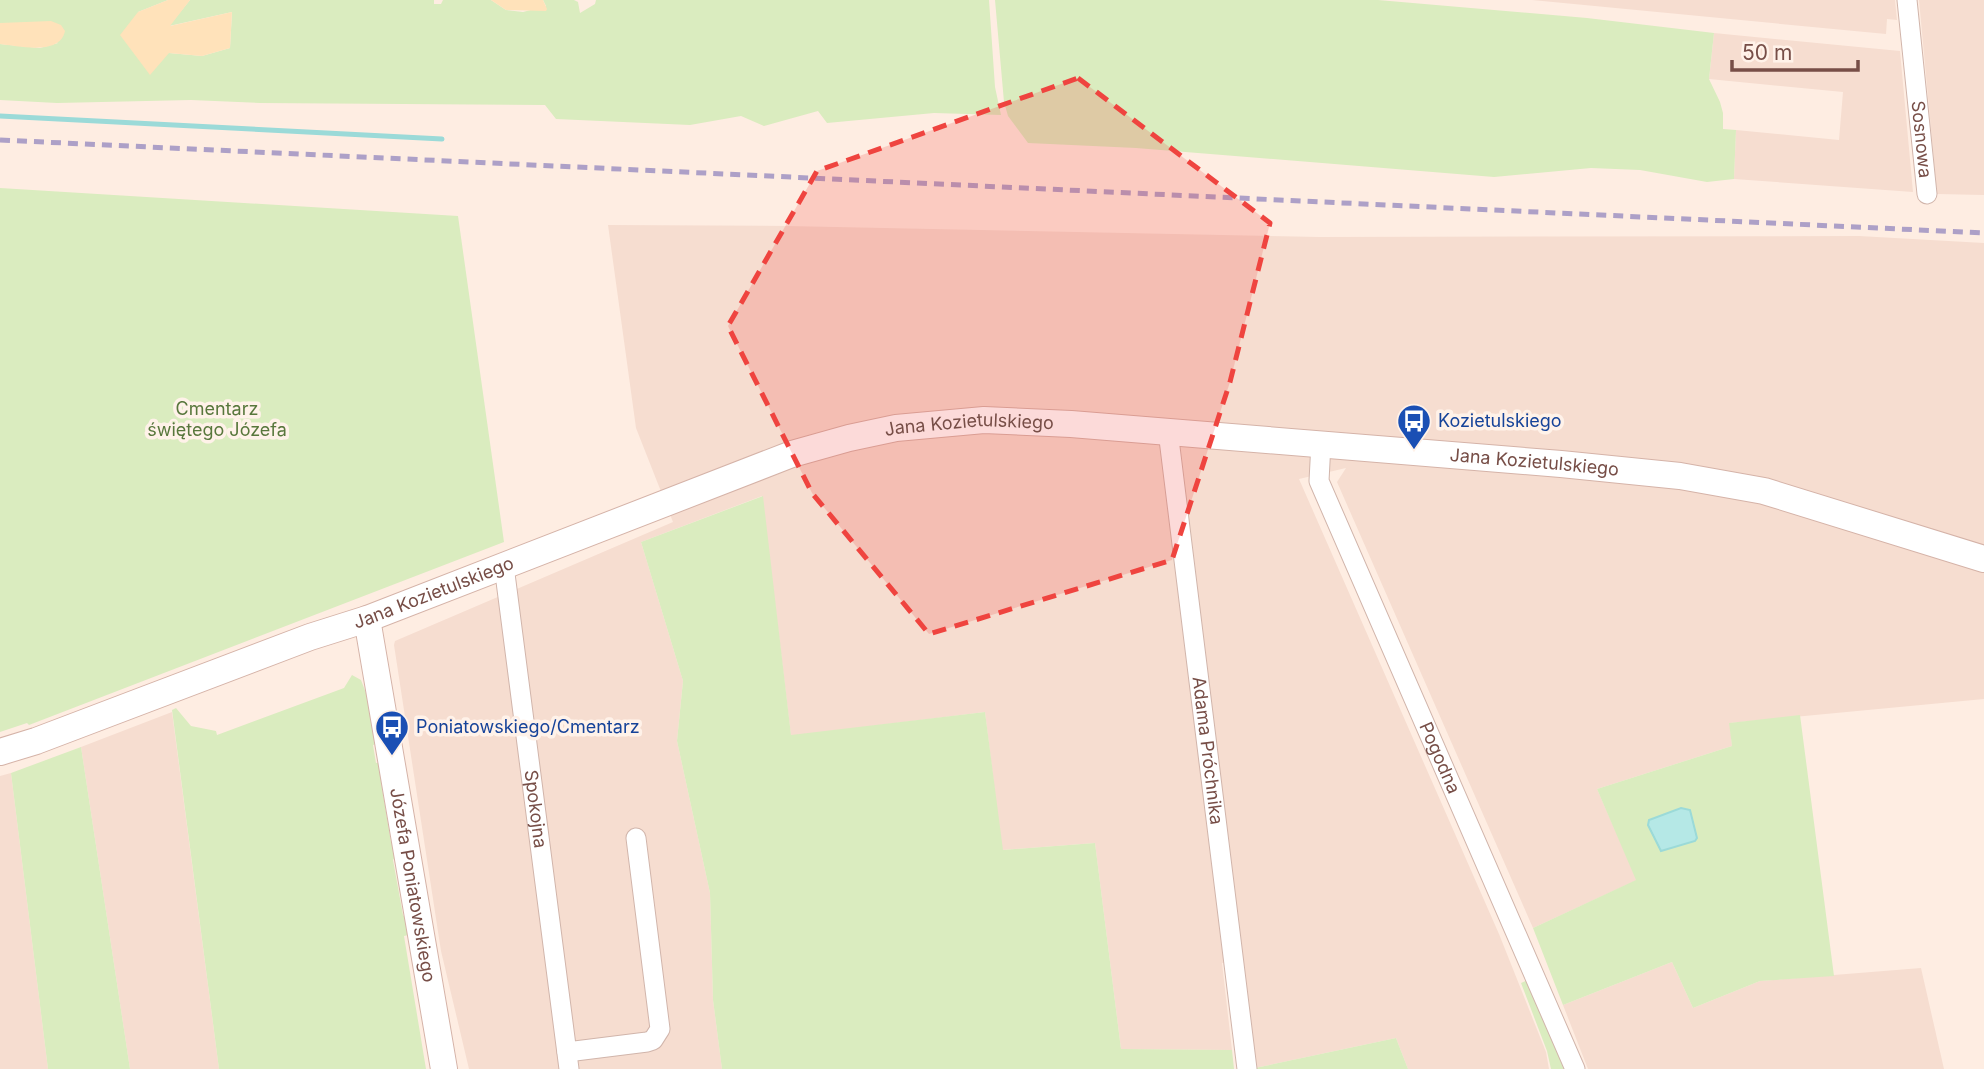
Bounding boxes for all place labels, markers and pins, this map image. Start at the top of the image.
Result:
bus stop icon: Kozietulskiego [1395,402,1433,451]
place label: Kozietulskiego [1438,410,1562,431]
bus stop icon: Poniatowskiego/Cmentarz [373,708,411,757]
place label: Poniatowskiego/Cmentarz [416,716,640,737]

